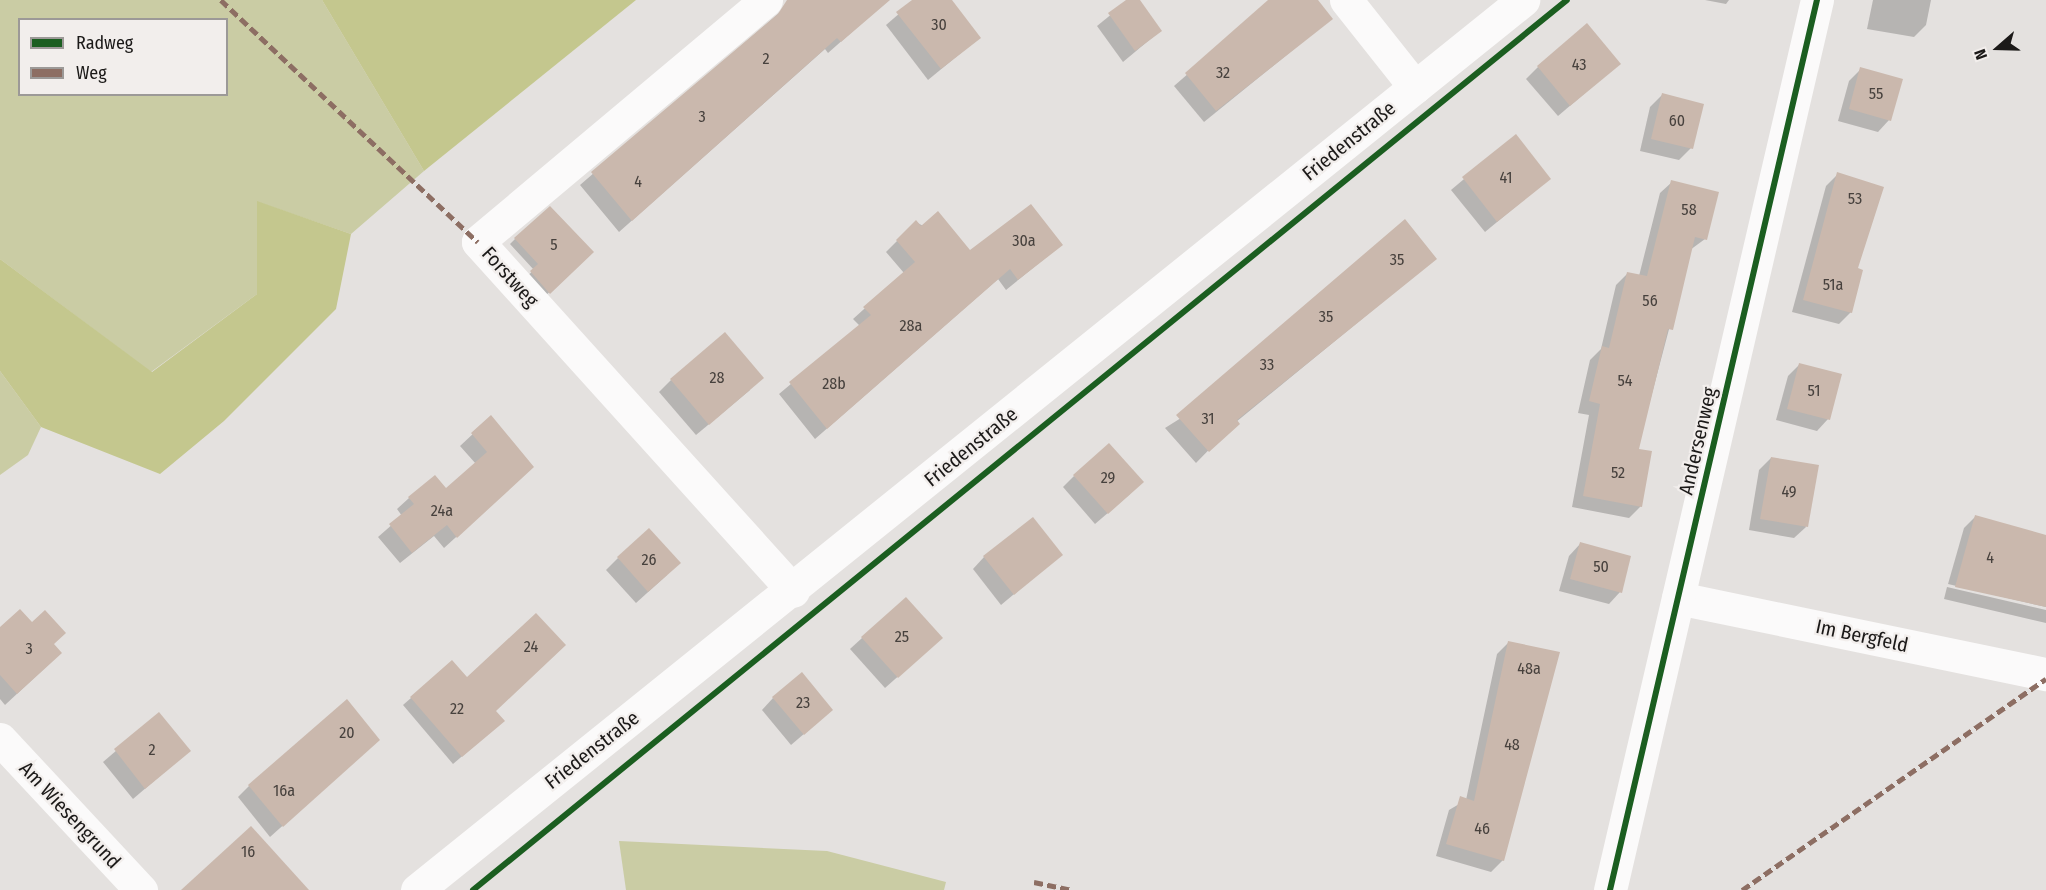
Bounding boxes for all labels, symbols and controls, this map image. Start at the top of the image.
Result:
house number: 30 [931,15,947,35]
legend [18,18,228,96]
north arrow [1968,18,2028,78]
text: Radweg [76,32,133,54]
text: N [1970,47,1991,62]
house number: 2 [762,49,770,69]
house number: 43 [1572,55,1586,75]
text: Weg [76,62,107,84]
house number: 32 [1216,63,1230,83]
house number: 55 [1869,84,1883,104]
street label: Friedenstraße [1298,96,1400,186]
house number: 3 [698,107,706,127]
house number: 60 [1669,111,1685,131]
house number: 41 [1499,168,1513,188]
house number: 4 [634,172,642,192]
house number: 53 [1848,189,1862,209]
house number: 58 [1681,200,1697,220]
house number: 30a [1012,231,1036,251]
house number: 5 [550,235,558,255]
street label: Forstweg [477,242,543,312]
house number: 35 [1390,250,1404,270]
house number: 51a [1823,275,1843,295]
house number: 56 [1642,291,1658,311]
house number: 35 [1319,307,1333,327]
house number: 28a [900,316,922,336]
house number: 33 [1260,355,1274,375]
house number: 28 [709,368,725,388]
house number: 54 [1617,371,1633,391]
house number: 28b [822,374,846,394]
house number: 51 [1808,381,1820,401]
street label: Andersenweg [1674,385,1722,497]
street label: Friedenstraße [920,402,1022,492]
house number: 31 [1201,409,1215,429]
house number: 52 [1611,463,1625,483]
house number: 29 [1101,468,1115,488]
house number: 49 [1781,482,1797,502]
house number: 24a [431,501,453,521]
house number: 4 [1986,548,1994,568]
house number: 26 [642,550,656,570]
house number: 50 [1593,557,1609,577]
street label: Im Bergfeld [1814,614,1910,658]
house number: 25 [895,627,909,647]
house number: 24 [524,637,538,657]
house number: 3 [25,639,33,659]
house number: 48a [1517,659,1541,679]
house number: 23 [796,693,810,713]
house number: 22 [450,699,464,719]
street label: Friedenstraße [540,706,644,794]
house number: 20 [339,723,355,743]
house number: 48 [1504,735,1520,755]
house number: 2 [148,740,156,760]
street label: Am Wiesengrund [14,757,126,873]
house number: 16a [273,781,295,801]
house number: 46 [1474,819,1490,839]
house number: 16 [241,842,255,862]

